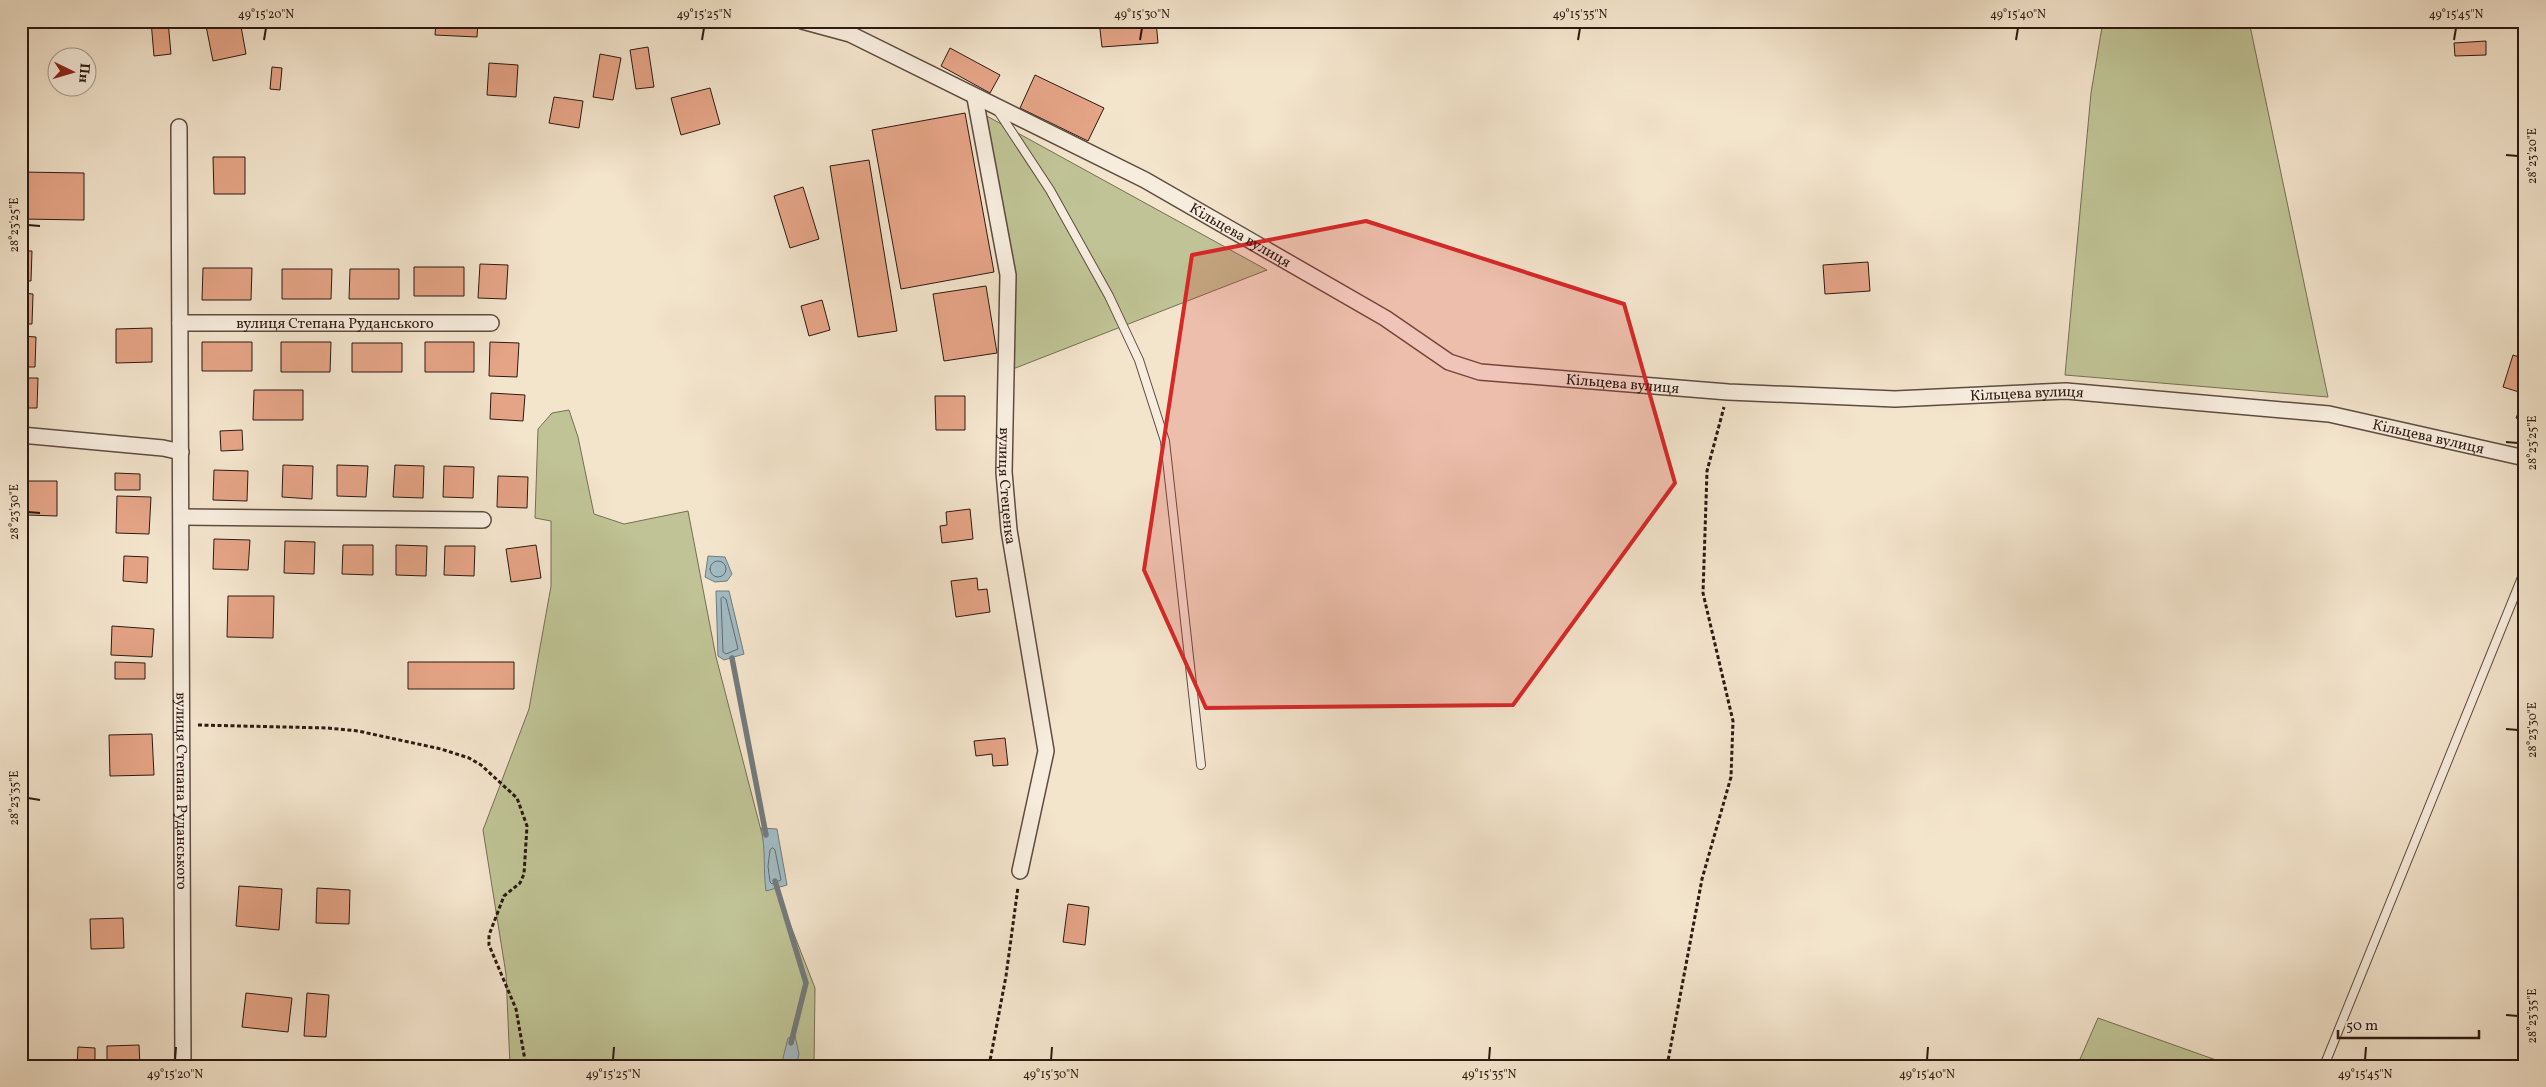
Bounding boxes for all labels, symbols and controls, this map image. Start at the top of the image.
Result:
text: 49°15'20"N [238,7,294,23]
text: 49°15'25"N [676,7,732,23]
text: 49°15'30"N [1114,7,1170,23]
text: 49°15'35"N [1552,7,1608,23]
text: 49°15'40"N [1990,7,2046,23]
text: 49°15'45"N [2429,7,2483,23]
north arrow [48,48,98,98]
text: Пн [73,62,94,84]
text: 28°23'20"E [2525,128,2541,184]
text: 28°23'25"E [7,198,23,252]
street label: Кільцева вулиця [1185,199,1294,274]
street label: вулиця Степана Руданського [236,314,434,335]
street label: Кільцева вулиця [1565,370,1680,400]
street label: Кільцева вулиця [1970,382,2085,407]
street label: Кільцева вулиця [2370,415,2486,461]
text: 28°23'25"E [2525,416,2541,470]
street label: вулиця Стеценка [992,427,1020,546]
text: 28°23'30"E [7,484,23,540]
street label: вулиця Степана Руданського [169,692,191,890]
text: 28°23'30"E [2525,702,2541,758]
text: 28°23'35"E [7,771,23,825]
text: 28°23'35"E [2525,989,2541,1043]
scale bar [2338,1007,2480,1039]
text: 50 m [2346,1016,2378,1037]
text: 49°15'20"N [147,1067,203,1083]
text: 49°15'25"N [585,1067,641,1083]
text: 49°15'30"N [1023,1067,1079,1083]
text: 49°15'35"N [1461,1067,1517,1083]
text: 49°15'40"N [1899,1067,1955,1083]
text: 49°15'45"N [2338,1067,2392,1083]

